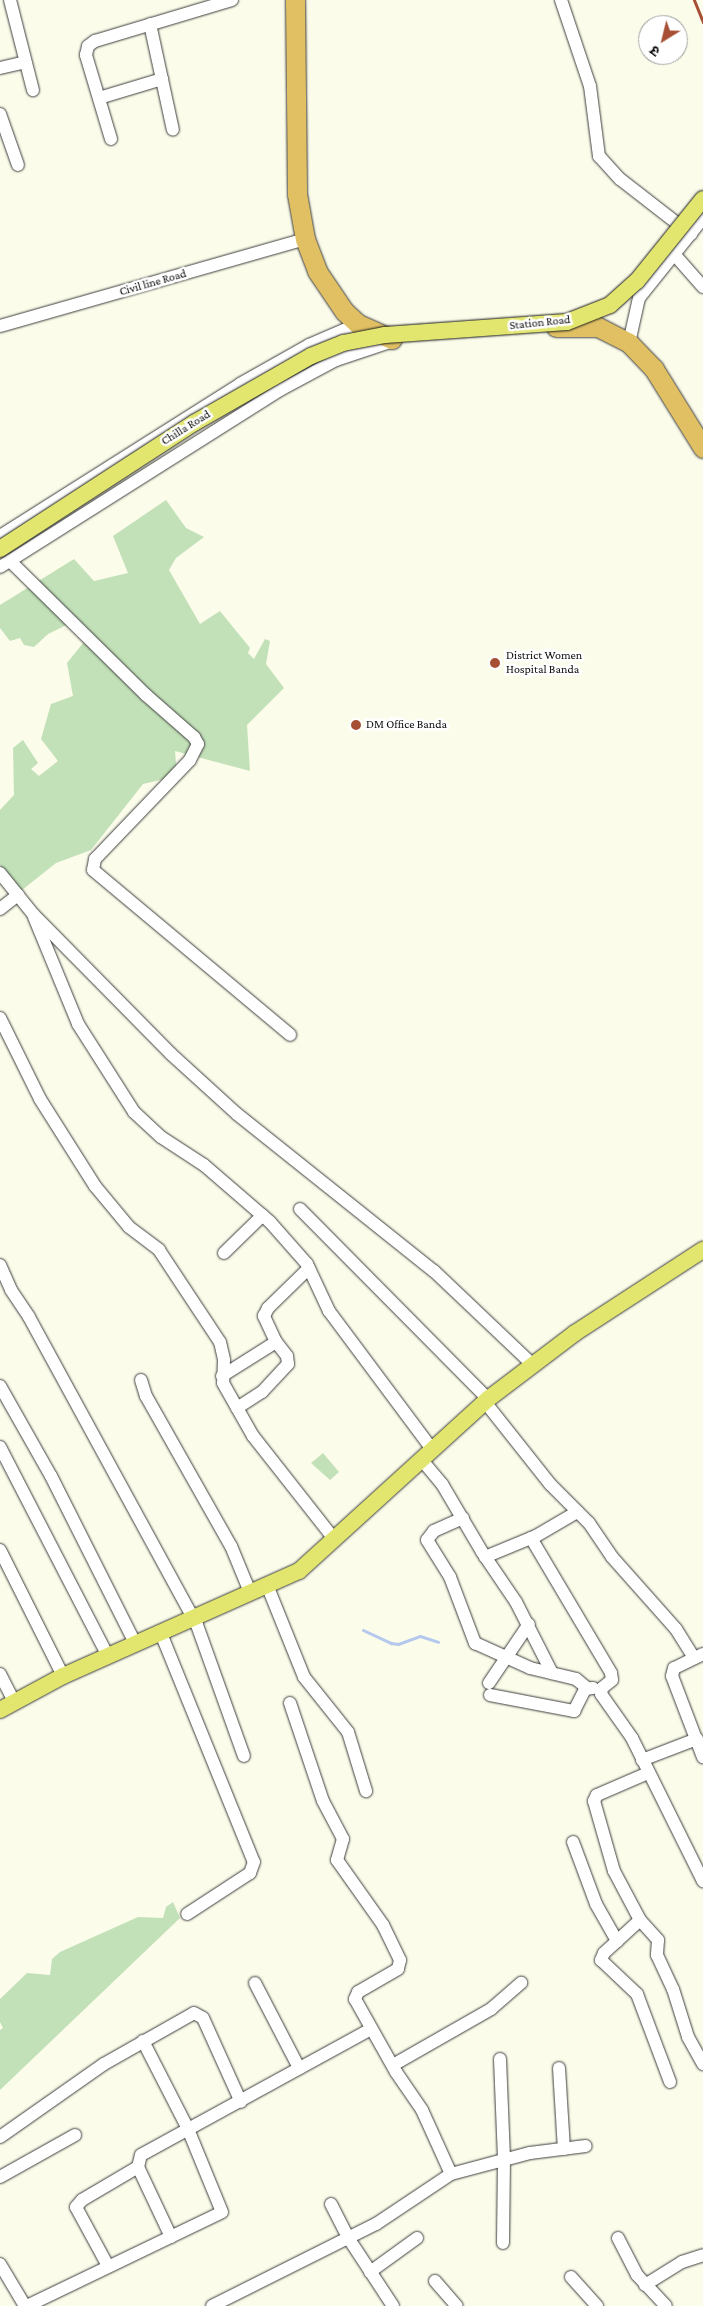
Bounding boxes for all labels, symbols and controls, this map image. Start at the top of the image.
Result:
north arrow [638,15,688,65]
text: उ [647,42,663,60]
street label: Civil line Road [118,267,188,299]
street label: Station Road [509,313,571,333]
street label: Chilla Road [159,407,213,449]
place label: District Women Hospital Banda [506,649,582,677]
marker: District Women Hospital Banda [488,656,502,670]
place label: DM Office Banda [366,718,447,732]
marker: DM Office Banda [350,719,362,731]

